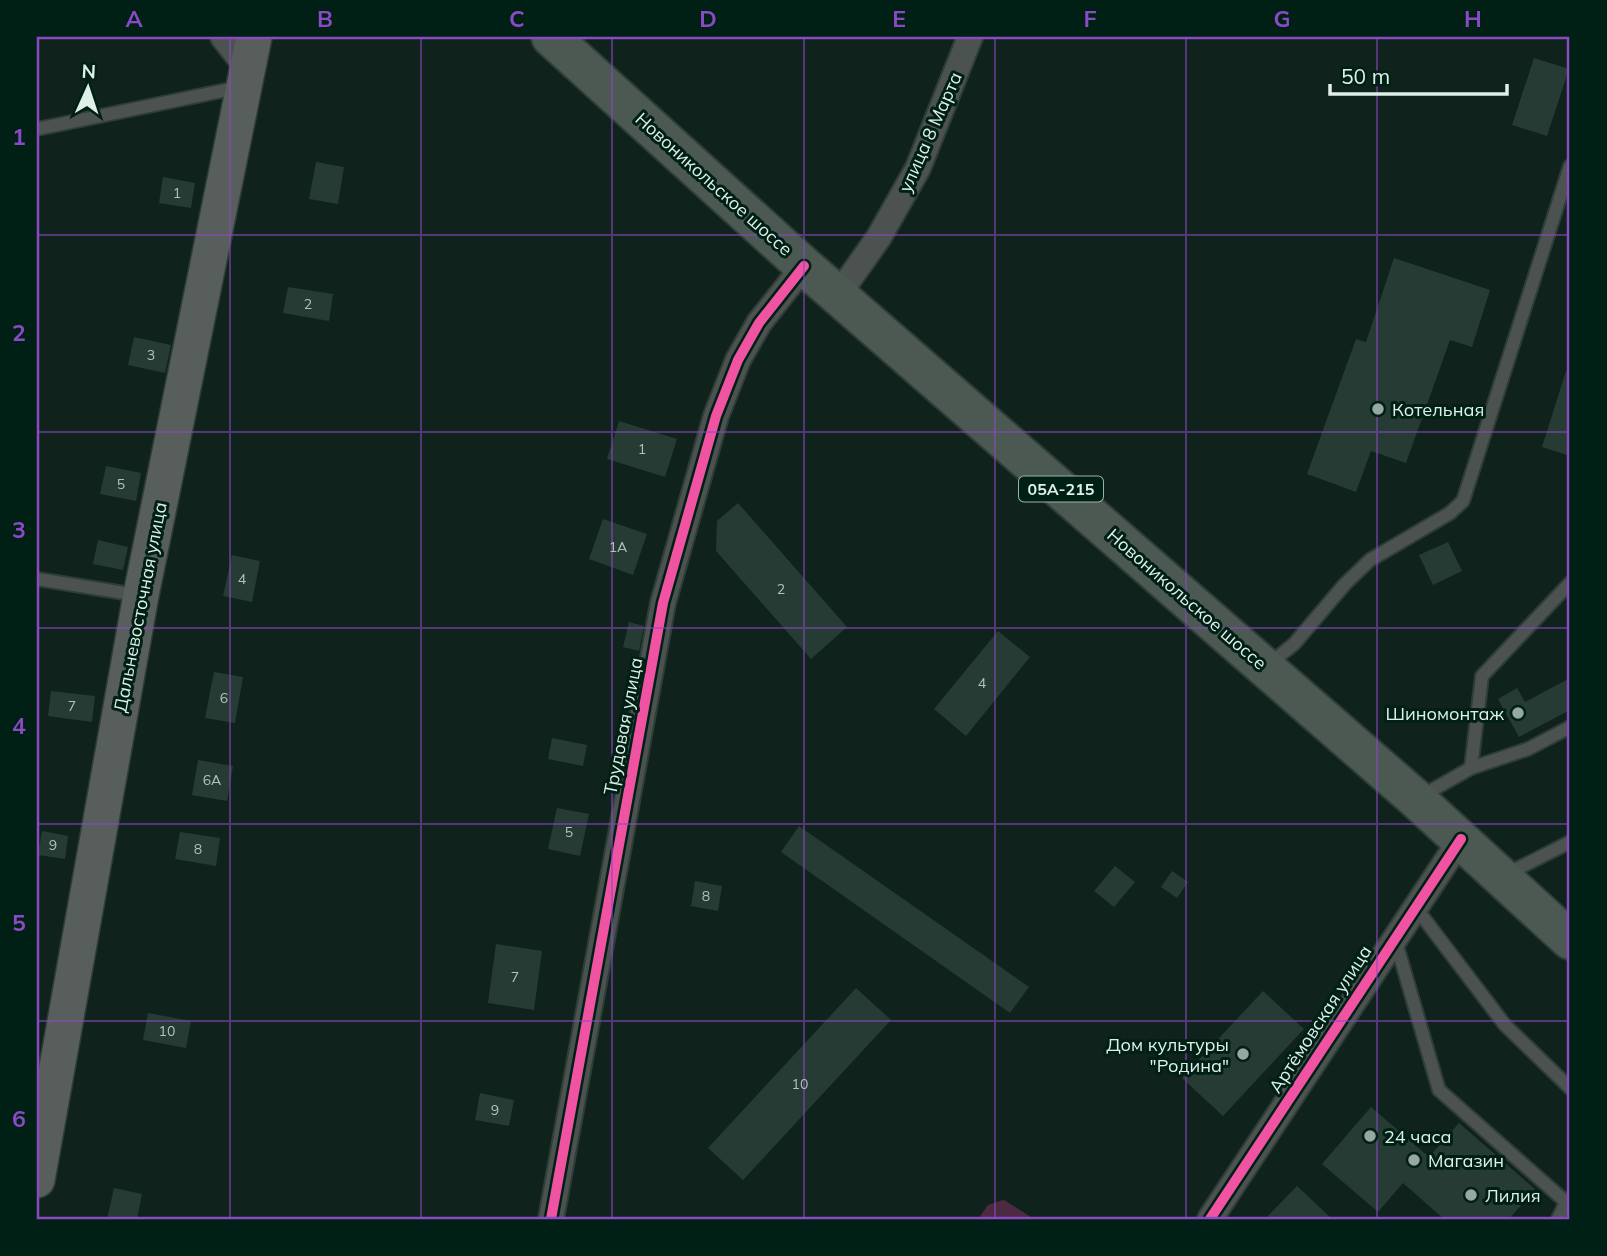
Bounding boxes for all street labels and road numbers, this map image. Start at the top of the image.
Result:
street label: улица 8 Марта [893,68,967,196]
street label: Новоникольское шоссе [631,107,797,261]
road number: 05А-215 [1019,476,1103,502]
street label: Дальневосточная улица [108,500,172,714]
street label: Новоникольское шоссе [1103,523,1271,675]
street label: Трудовая улица [598,655,648,797]
street label: Артёмовская улица [1264,941,1376,1097]

